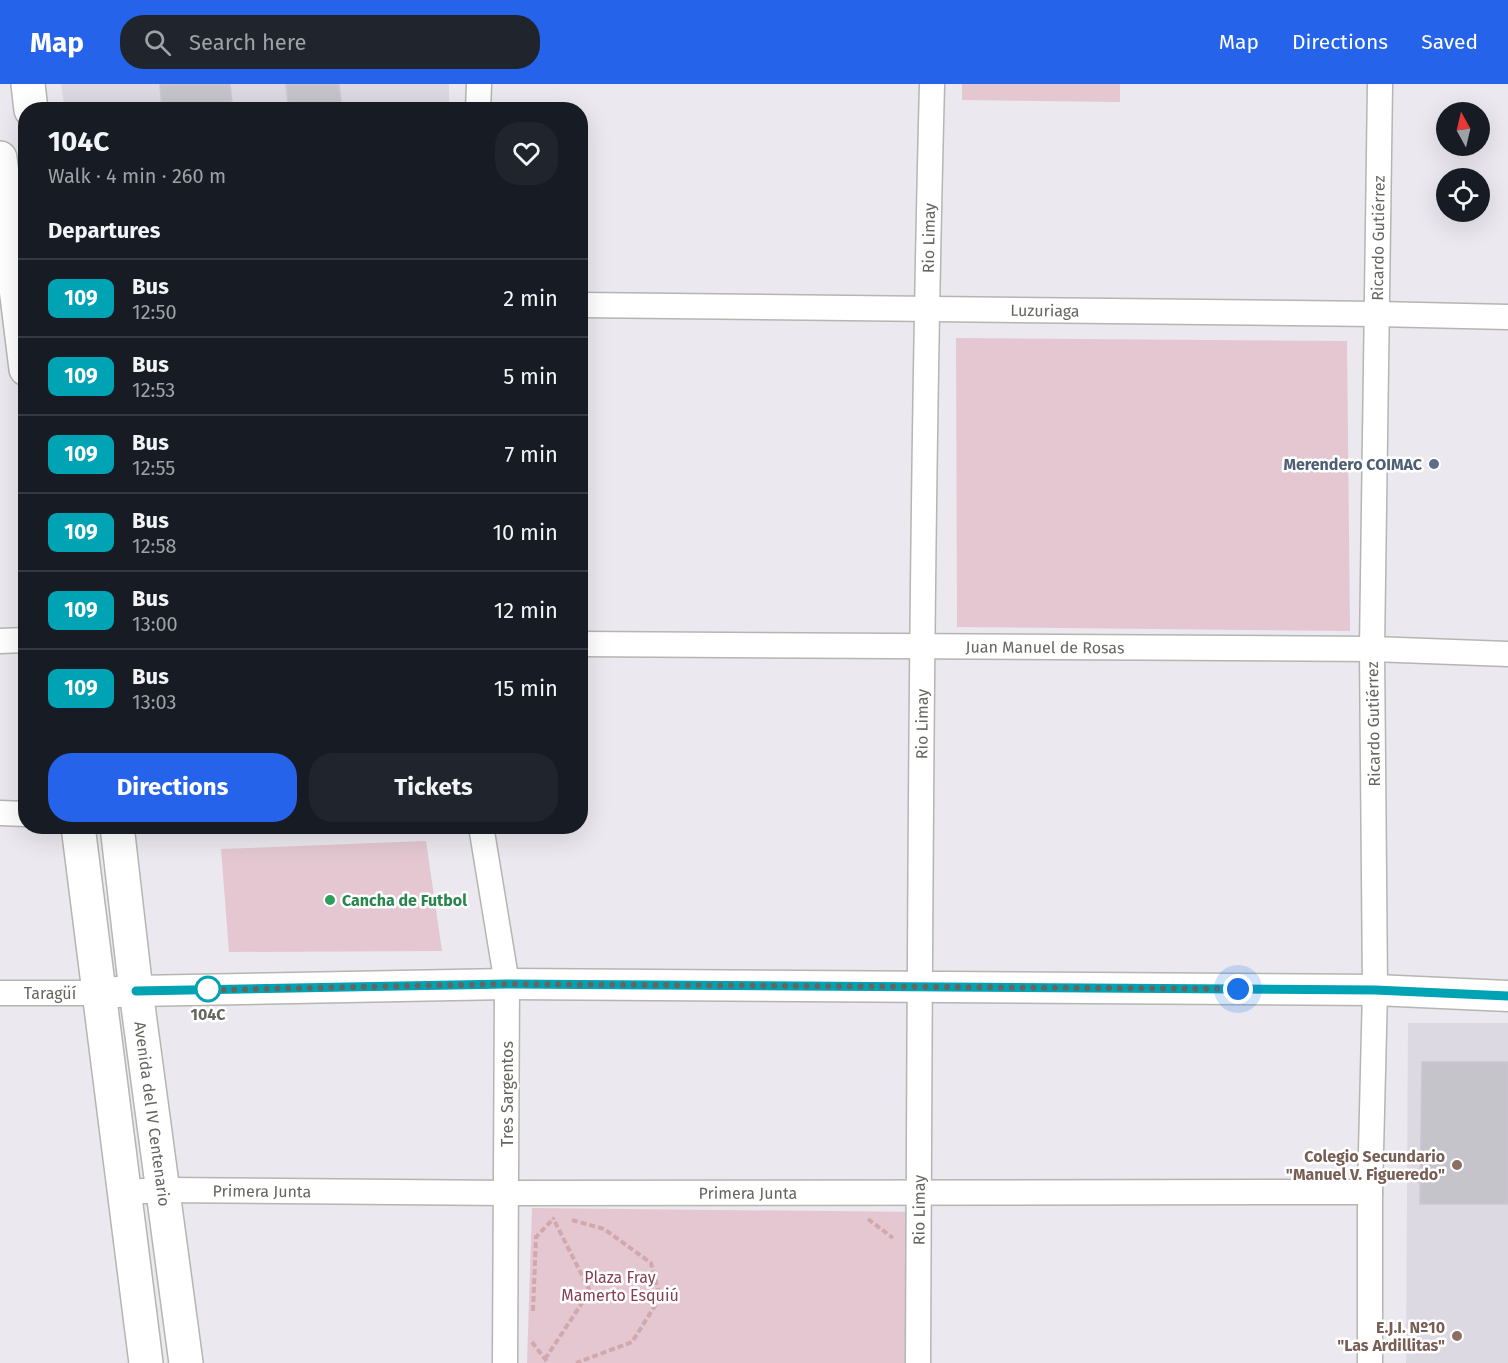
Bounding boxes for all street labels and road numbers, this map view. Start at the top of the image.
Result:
street label: Ricardo Gutiérrez [1368,175,1389,301]
street label: Rio Limay [919,203,939,273]
street label: Luzuriaga [1010,301,1080,321]
street label: Juan Manuel de Rosas [966,637,1124,657]
street label: Ricardo Gutiérrez [1363,661,1384,787]
street label: Rio Limay [912,689,932,759]
street label: Taragüí [24,984,77,1003]
street label: Avenida del IV Centenario [130,1020,174,1208]
street label: Tres Sargentos [498,1041,517,1147]
street label: Rio Limay [910,1175,929,1245]
street label: Primera Junta [213,1181,311,1201]
street label: Primera Junta [699,1184,797,1203]

